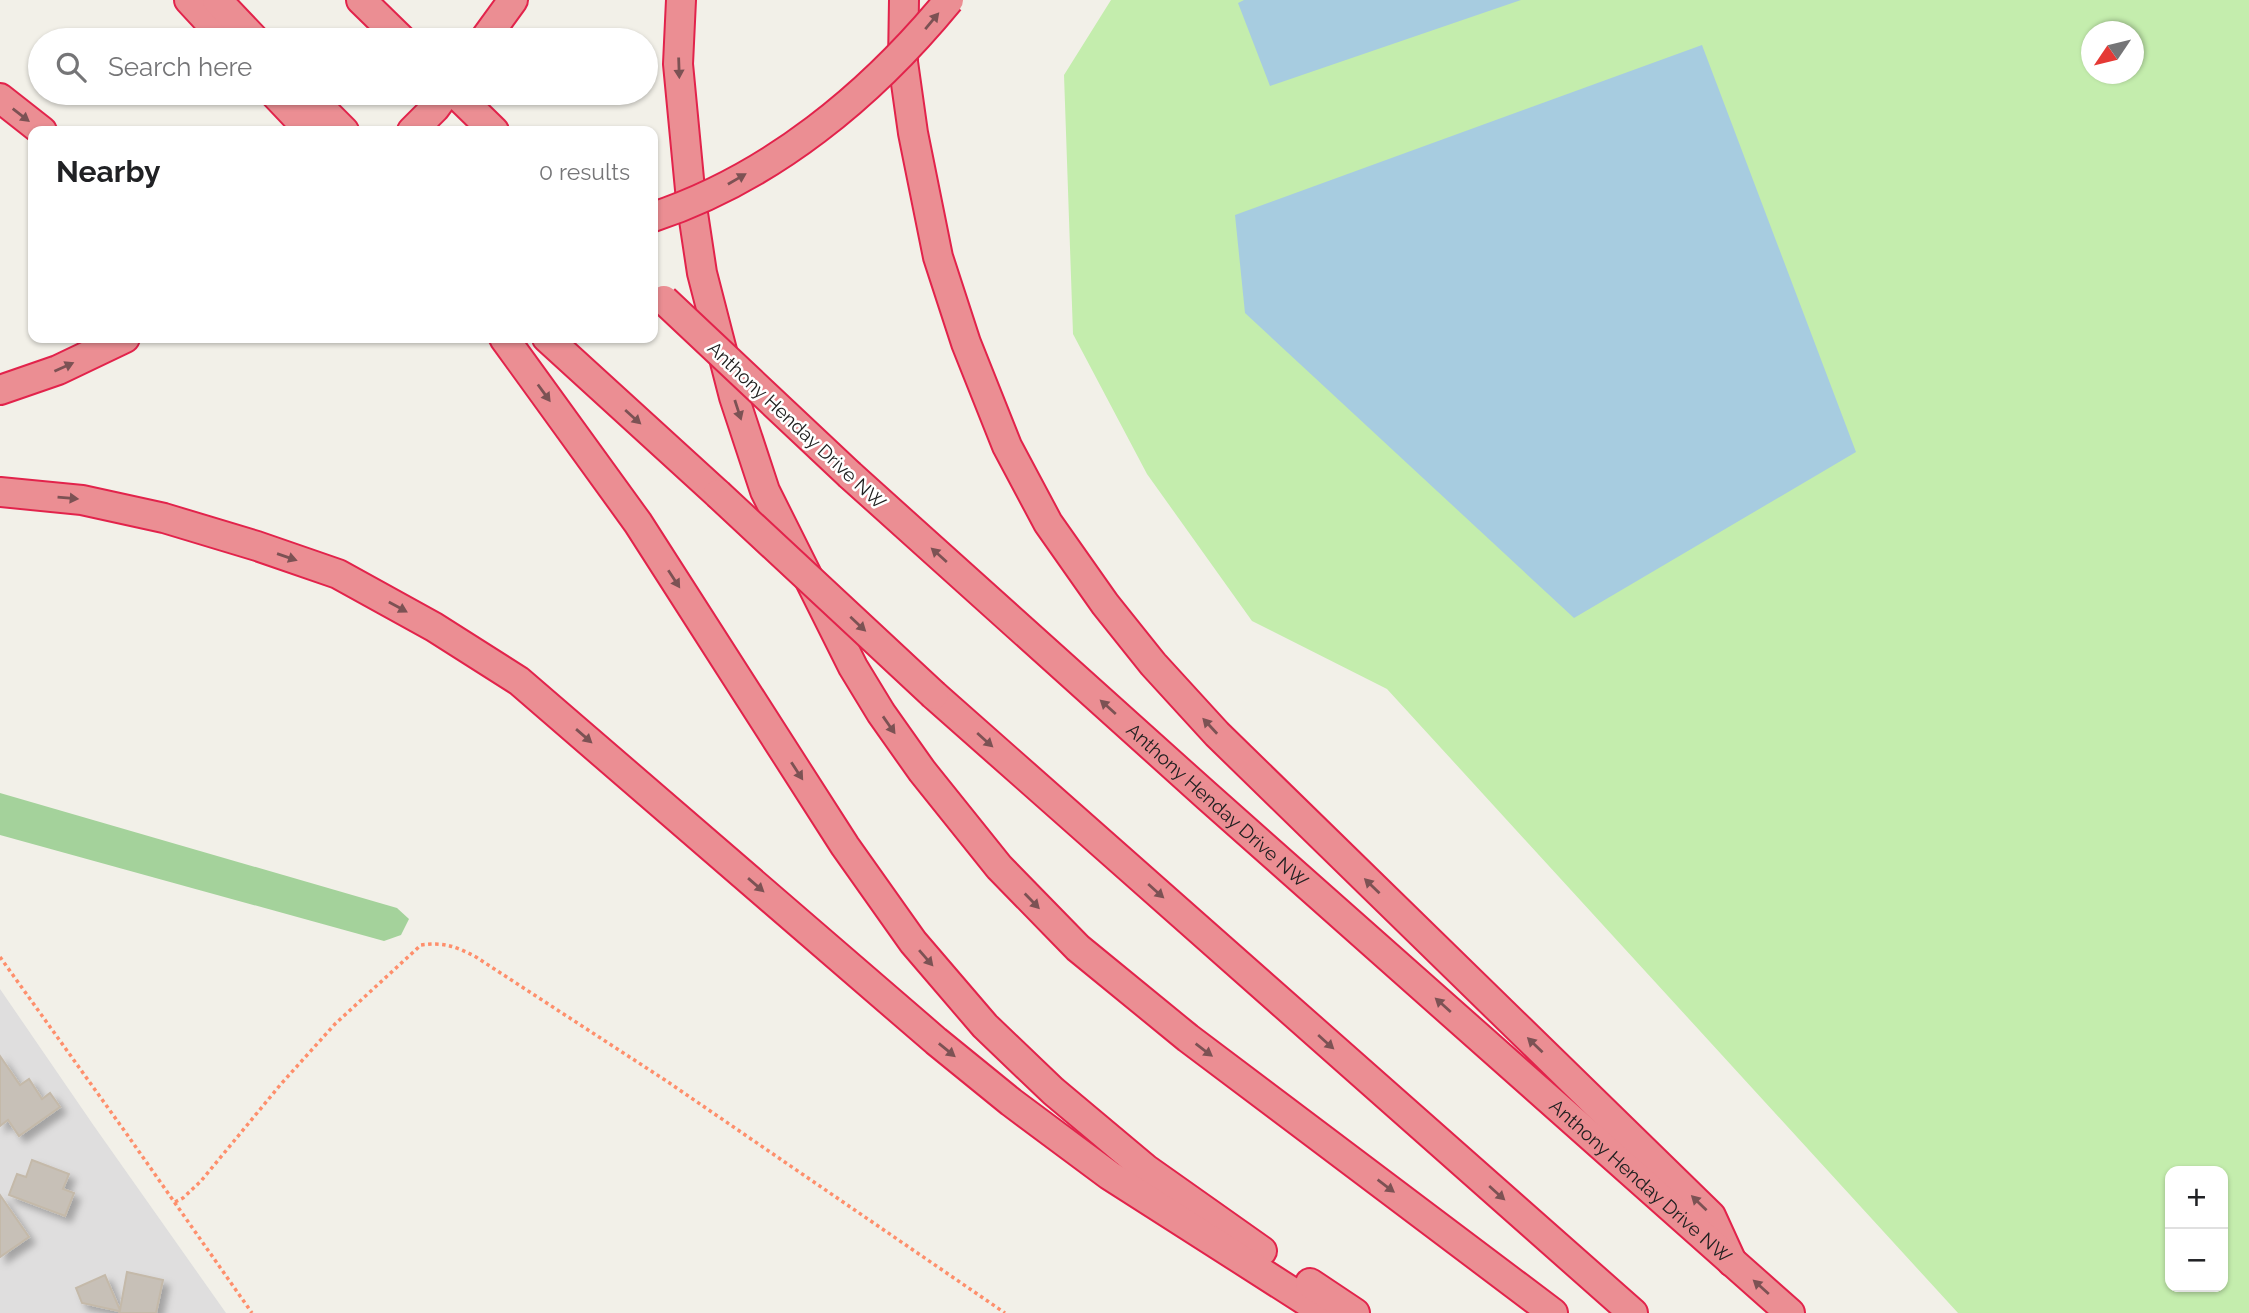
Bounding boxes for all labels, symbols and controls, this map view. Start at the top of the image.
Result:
one-way arrow [924,13,939,30]
north arrow [2081,21,2144,84]
search box [28,28,658,105]
icon: search [52,48,90,86]
text: Search here [108,52,252,82]
one-way arrow [673,57,684,79]
one-way arrow [11,108,29,123]
text: Nearby [56,154,160,189]
text: 0 results [539,158,630,185]
one-way arrow [728,173,747,185]
street label: Anthony Henday Drive NW [703,337,891,513]
one-way arrow [54,361,74,373]
one-way arrow [537,384,551,402]
one-way arrow [733,400,744,421]
one-way arrow [624,409,641,425]
one-way arrow [57,493,79,504]
one-way arrow [930,547,948,563]
one-way arrow [277,552,298,563]
one-way arrow [668,570,681,589]
one-way arrow [388,601,407,613]
one-way arrow [849,616,867,632]
one-way arrow [1099,699,1117,715]
one-way arrow [882,716,896,734]
street label: Anthony Henday Drive NW [1122,718,1313,892]
one-way arrow [1203,718,1219,735]
one-way arrow [575,728,593,744]
one-way arrow [977,732,994,747]
one-way arrow [791,761,804,781]
one-way arrow [747,877,765,893]
one-way arrow [1365,878,1381,895]
one-way arrow [1147,883,1165,899]
one-way arrow [1024,893,1040,909]
one-way arrow [918,949,934,967]
one-way arrow [1434,997,1452,1013]
one-way arrow [1317,1034,1335,1050]
one-way arrow [1527,1036,1544,1053]
one-way arrow [937,1042,955,1057]
one-way arrow [1194,1042,1212,1057]
street label: Anthony Henday Drive NW [1545,1094,1736,1267]
map controls [2165,1166,2228,1292]
button: + [2165,1166,2228,1229]
one-way arrow [1376,1179,1394,1194]
one-way arrow [1488,1184,1505,1200]
one-way arrow [1690,1195,1707,1212]
button: − [2165,1229,2228,1292]
one-way arrow [1752,1279,1770,1295]

